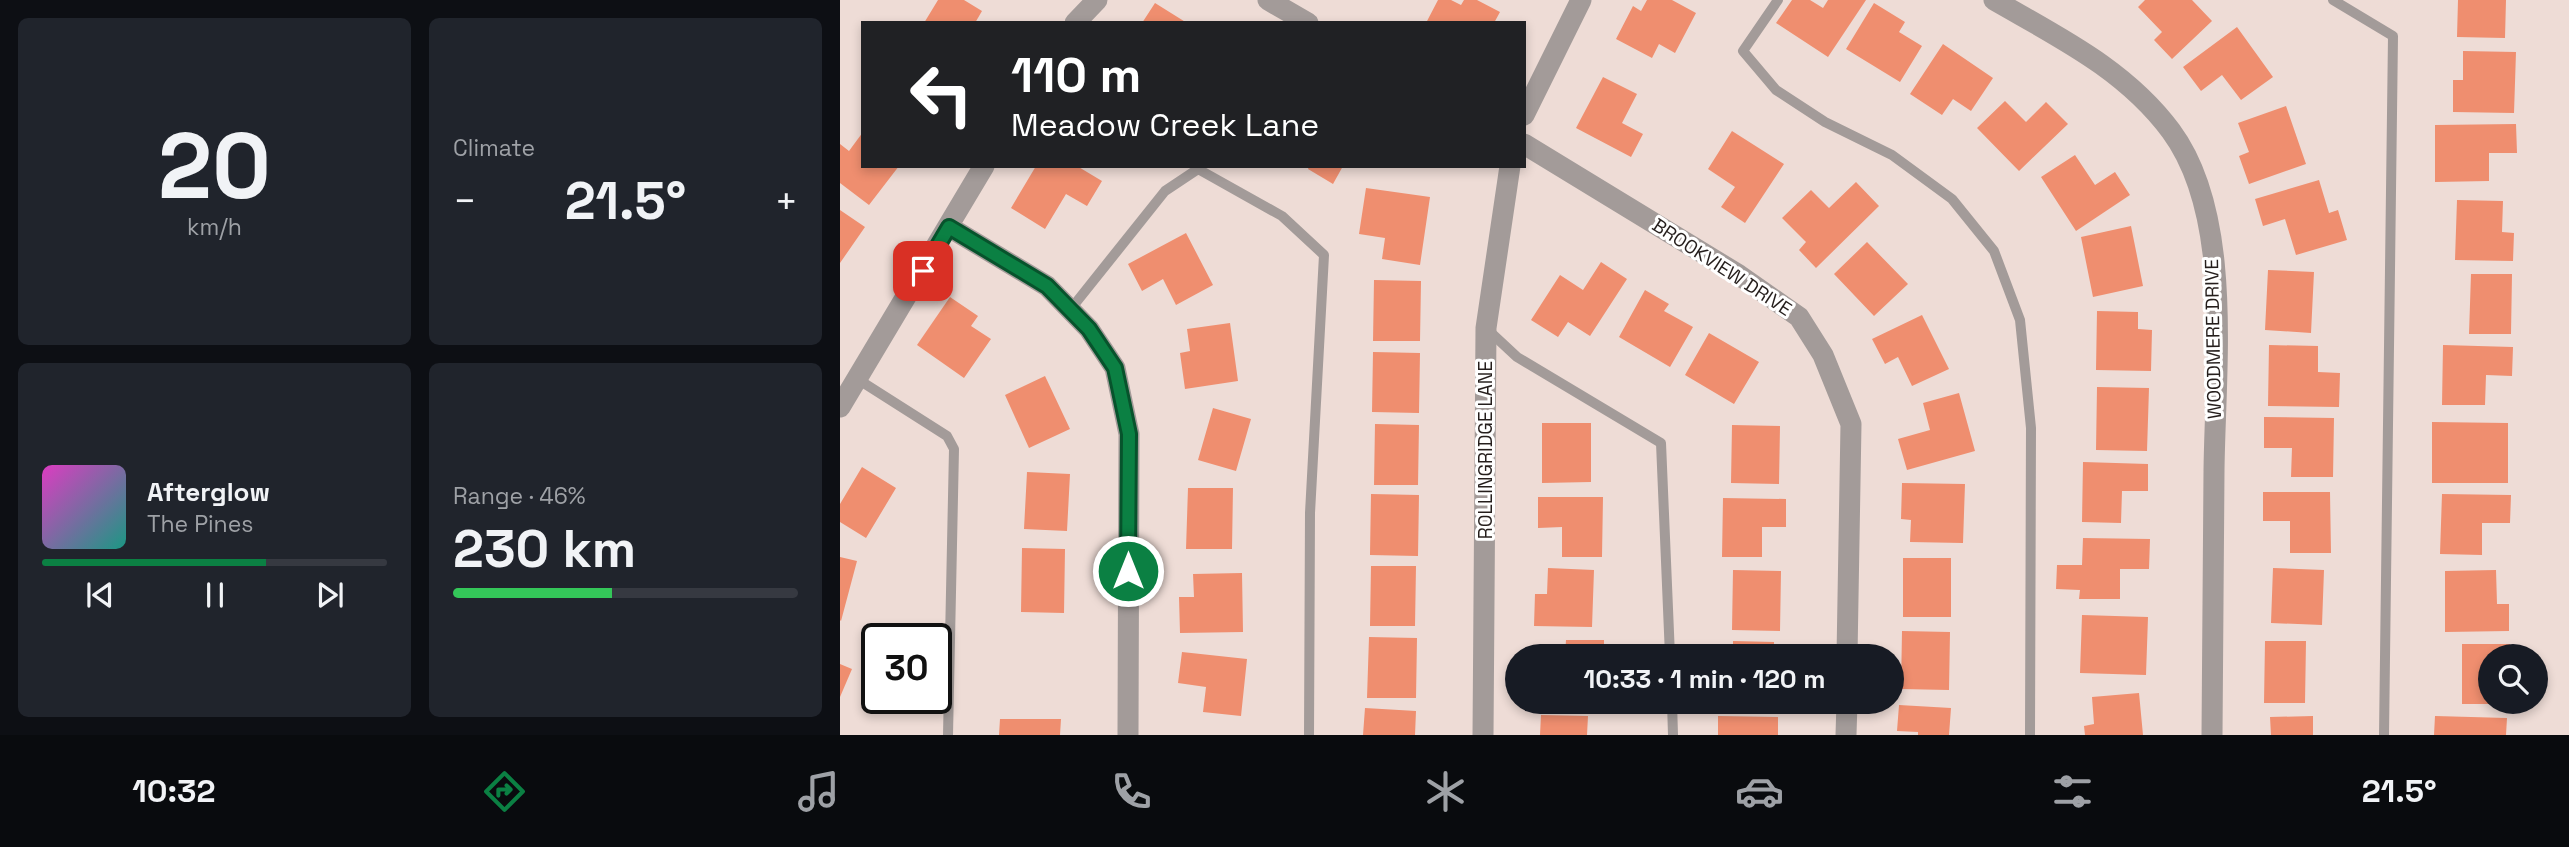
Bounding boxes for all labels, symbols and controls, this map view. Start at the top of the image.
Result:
text: 110 m [1011,44,1141,106]
icon: left [896,49,987,140]
text: Meadow Creek Lane [1011,105,1319,145]
text: 20 [158,108,271,225]
text: Climate [453,133,535,163]
text: 21.5° [565,168,686,234]
text: − [453,177,477,225]
text: + [774,177,798,225]
text: km/h [187,212,242,242]
street label: BROOKVIEW DRIVE [1647,212,1797,322]
pin [893,241,953,301]
icon: arrive [904,252,942,290]
street label: WOODMERE DRIVE [2199,259,2227,419]
street label: ROLLINGRIDGE LANE [1473,361,1498,539]
text: Afterglow [147,475,270,509]
text: Range · 46% [453,481,586,511]
text: The Pines [147,509,253,539]
text: 230 km [453,516,636,582]
position arrow [1091,534,1165,608]
icon: previous [81,576,119,614]
icon: pause [196,576,234,614]
icon: next [311,576,349,614]
speed limit sign: 30 [861,623,952,714]
map controls [2478,644,2548,714]
button: search [2478,644,2548,714]
text: 10:33 · 1 min · 120 m [1583,662,1826,696]
icon: directions [480,767,529,816]
icon: music [794,767,843,816]
icon: phone [1107,767,1156,816]
icon: climate [1421,767,1470,816]
icon: car [1735,767,1784,816]
icon: filters [2048,767,2097,816]
text: 10:32 [132,771,216,811]
text: 21.5° [2362,771,2437,811]

